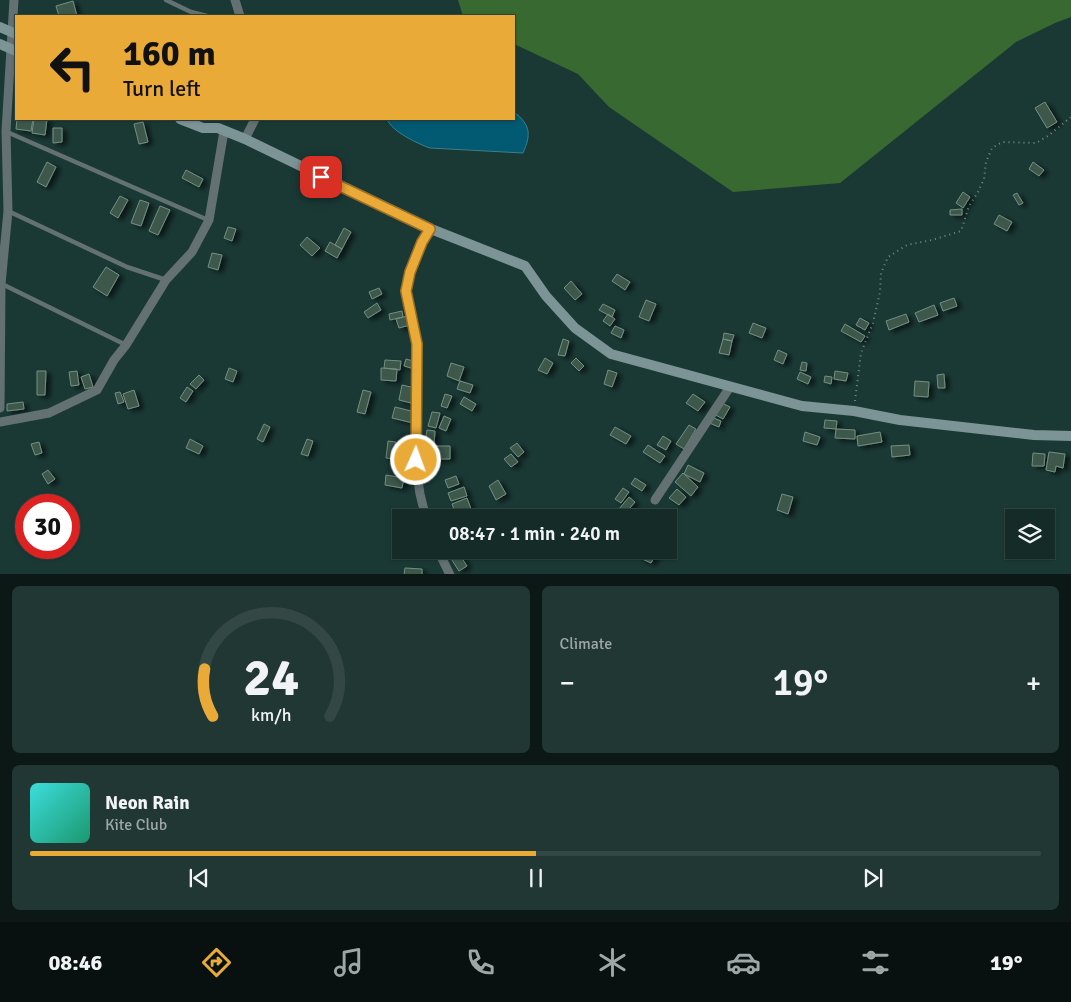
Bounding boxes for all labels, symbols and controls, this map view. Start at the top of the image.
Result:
text: 160 m [123,32,216,75]
icon: left [40,35,105,100]
text: Turn left [123,75,201,102]
pin [300,156,342,198]
icon: arrive [307,163,335,191]
position arrow [389,433,441,485]
speed limit sign: 30 [15,494,80,559]
map controls [1005,509,1055,559]
button: layers [1005,509,1055,559]
text: 08:47 · 1 min · 240 m [449,522,620,546]
text: Climate [560,634,612,654]
text: 24 [243,646,299,710]
text: 19° [772,659,828,706]
text: − [560,666,575,700]
text: + [1026,666,1041,700]
text: km/h [251,704,291,726]
text: Neon Rain [105,791,190,815]
text: Kite Club [105,815,167,835]
icon: previous [185,864,213,892]
icon: pause [522,864,550,892]
icon: next [859,864,887,892]
icon: directions [199,945,234,980]
icon: music [331,945,366,980]
icon: phone [463,945,498,980]
icon: climate [595,945,630,980]
icon: car [726,945,761,980]
icon: filters [858,945,893,980]
text: 08:46 [48,949,102,976]
text: 19° [990,949,1023,976]

